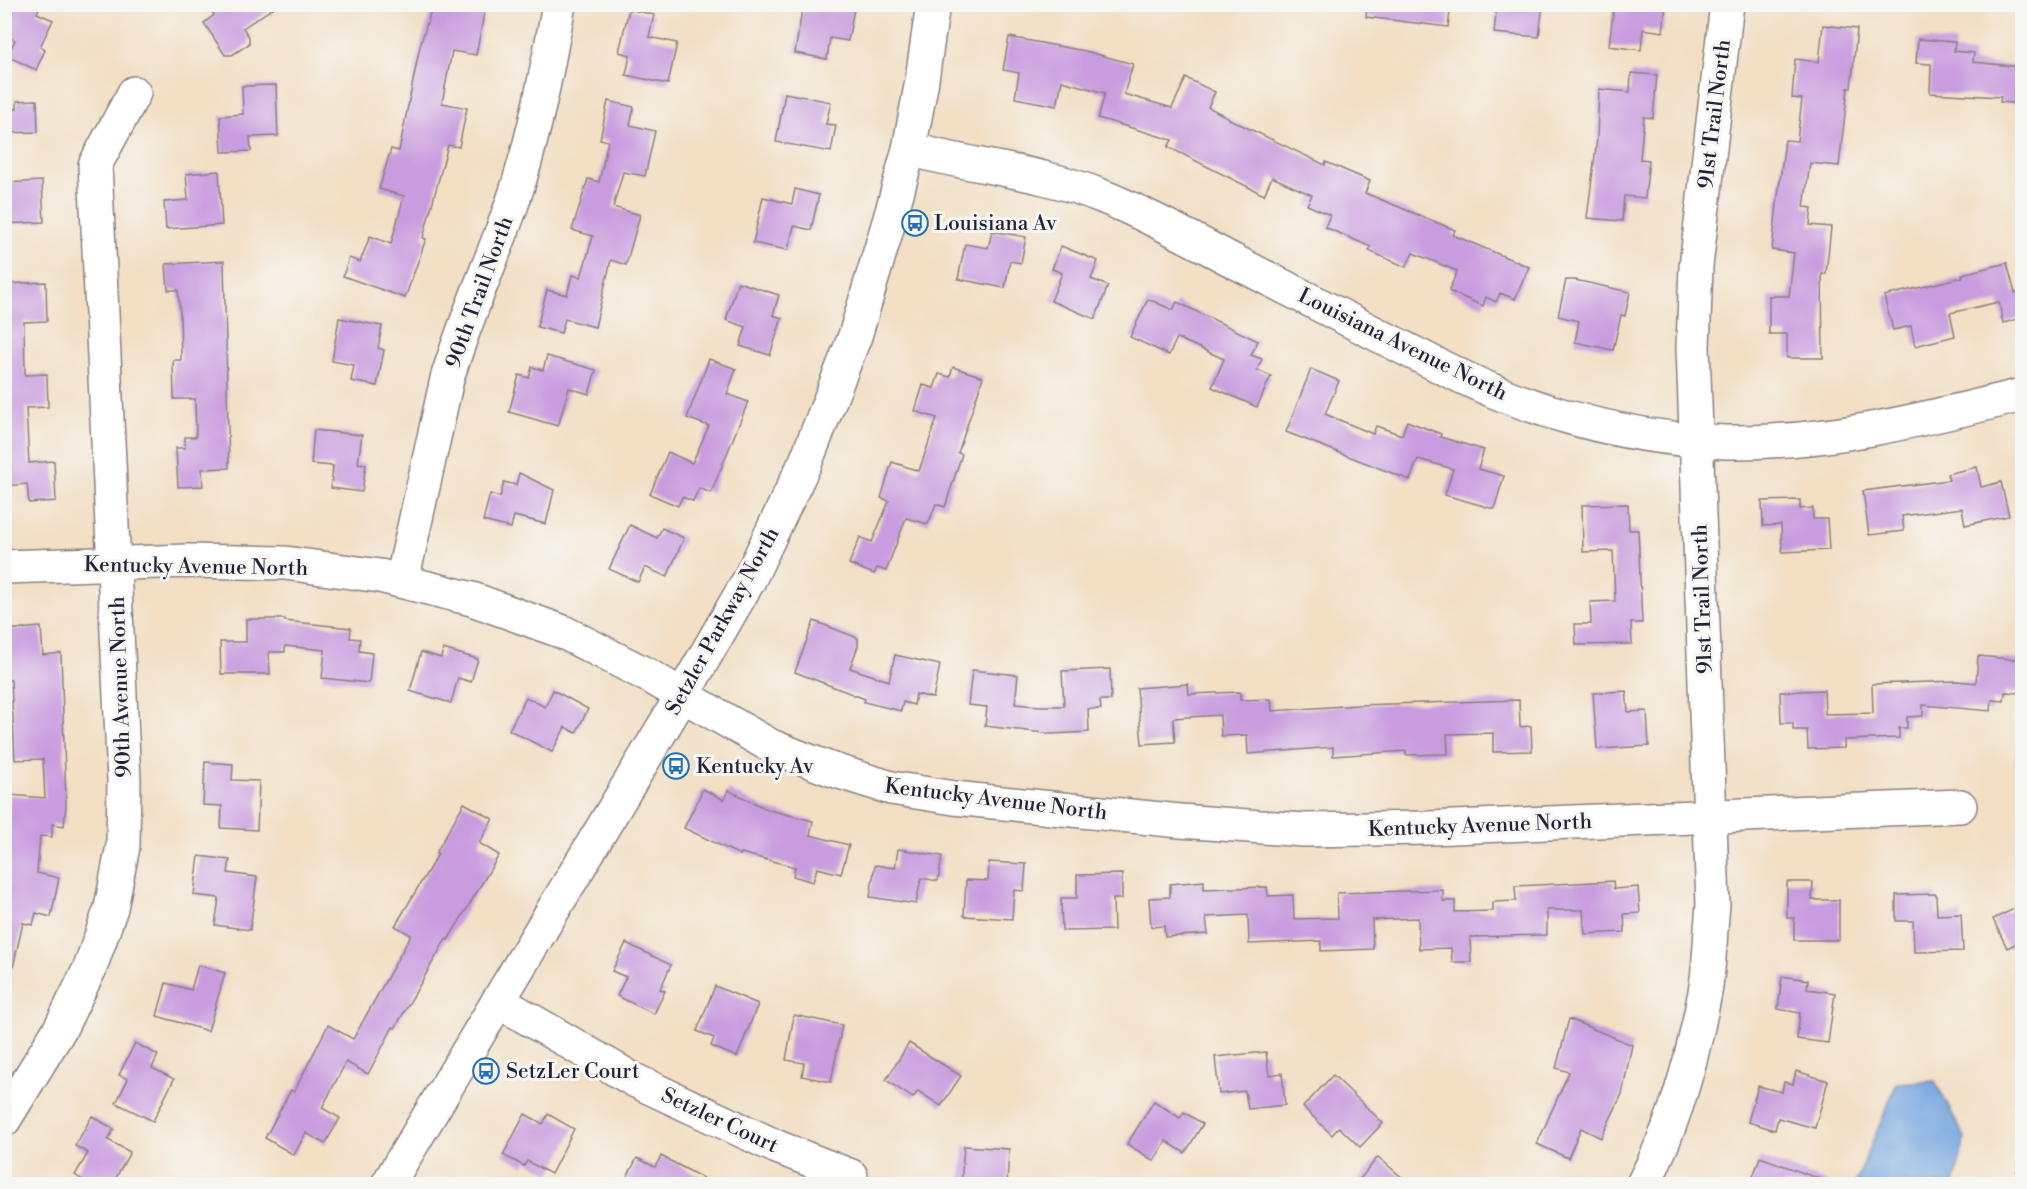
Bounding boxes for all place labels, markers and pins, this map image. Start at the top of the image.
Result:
bus stop icon: Louisiana Av [900,208,930,238]
place label: Louisiana Av [934,211,1057,237]
bus stop icon: Kentucky Av [661,751,691,781]
place label: Kentucky Av [696,754,814,780]
bus stop icon: SetzLer Court [471,1056,501,1086]
place label: SetzLer Court [506,1059,640,1085]

